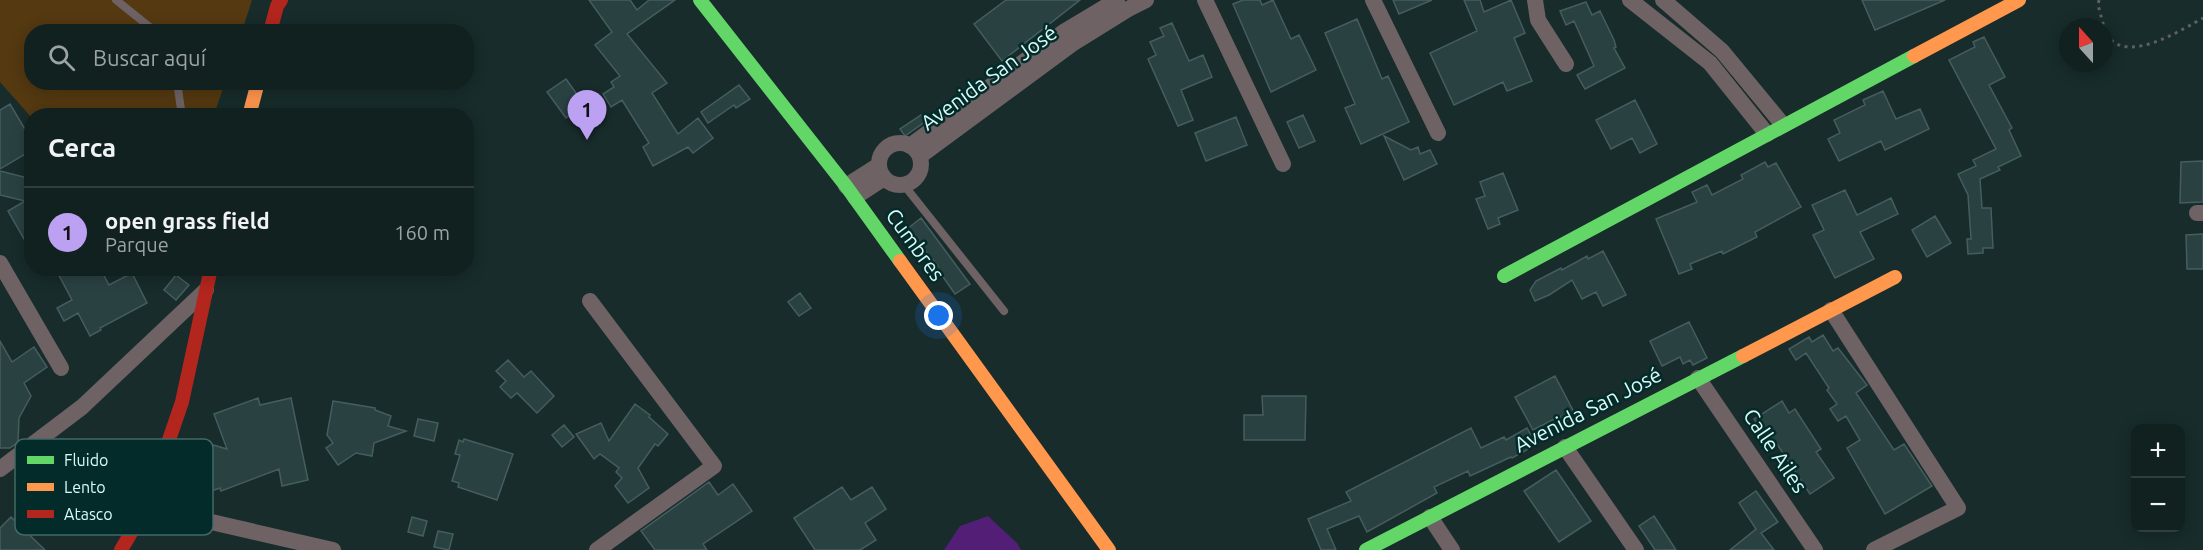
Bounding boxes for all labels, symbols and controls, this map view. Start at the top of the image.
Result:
north arrow [2059,18,2113,72]
street label: Avenida San José [916,20,1061,135]
search box [24,24,474,90]
icon: search [45,41,78,74]
text: Buscar aquí [93,45,206,70]
pin: 1 [568,90,606,140]
text: Cerca [48,133,116,162]
street label: Cumbres [881,203,950,285]
text: open grass field [105,208,270,233]
text: 1 [62,221,73,244]
text: 160 m [394,221,450,244]
text: Parque [105,233,169,256]
your location [924,301,953,330]
street label: Avenida San José [1510,362,1665,457]
street label: Calle Ailes [1739,404,1813,497]
map controls [2131,424,2185,532]
button: + [2131,424,2185,478]
legend [15,439,213,535]
text: Fluido [64,451,108,469]
text: Lento [64,478,106,496]
button: − [2131,478,2185,532]
text: Atasco [64,505,113,523]

